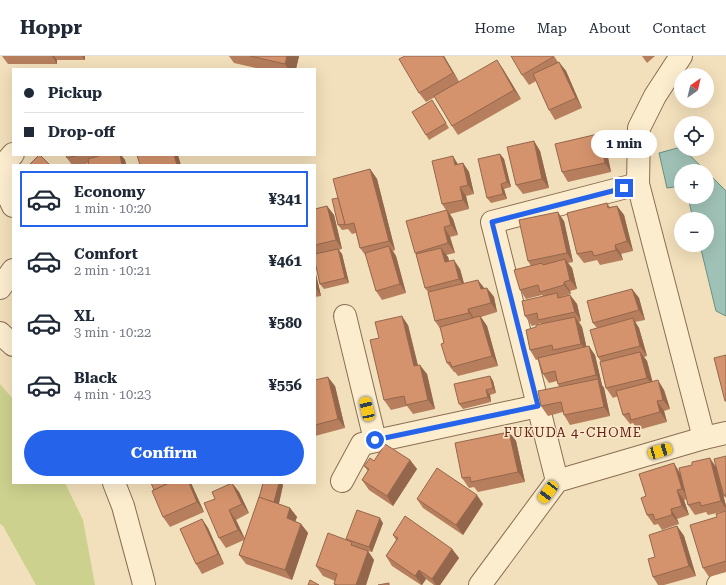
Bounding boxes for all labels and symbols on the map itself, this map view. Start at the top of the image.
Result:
north arrow [674,68,714,108]
callout: 1 min [591,130,657,158]
route end [615,179,633,197]
car [358,396,376,422]
district label: FUKUDA 4-CHOME [504,425,642,440]
route start [366,431,384,449]
car [647,442,673,460]
car [536,479,560,505]

